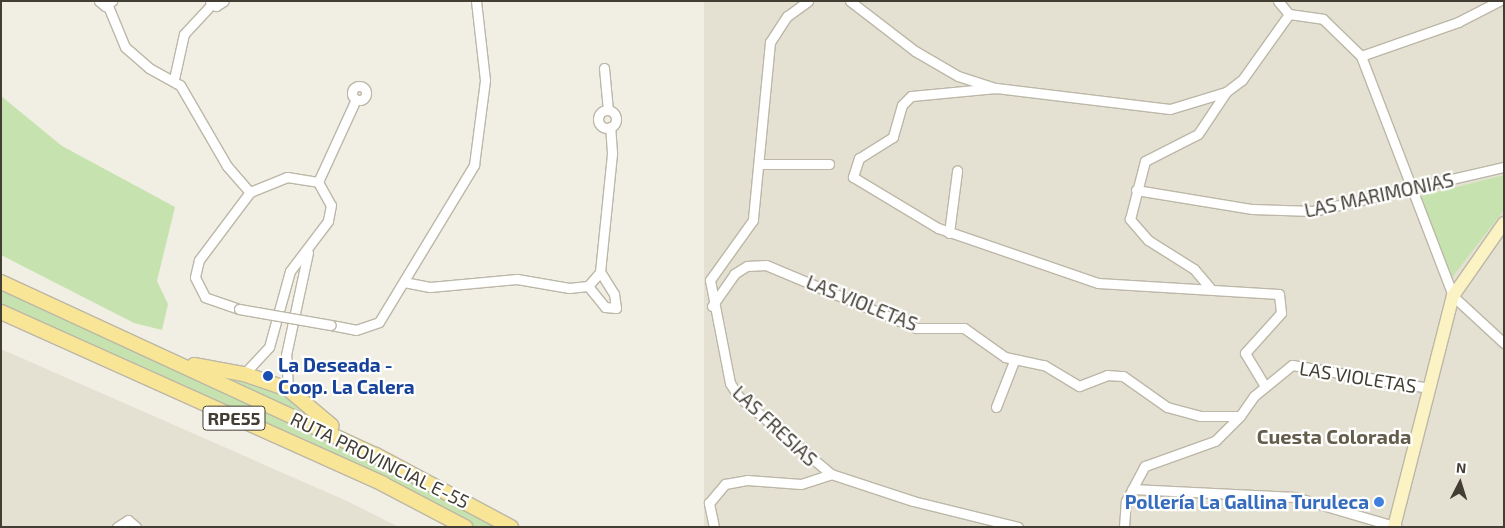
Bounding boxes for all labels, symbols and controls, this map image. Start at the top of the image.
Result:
street label: LAS MARIMONIAS [1302,168,1456,222]
street label: LAS VIOLETAS [803,270,921,336]
place label: La Deseada - Coop. La Calera [278,354,415,398]
street label: LAS VIOLETAS [1298,356,1418,398]
marker: La Deseada - Coop. La Calera [262,370,274,382]
street label: LAS FRESIAS [728,381,822,471]
road number: RPE55 [202,402,266,433]
street label: RUTA PROVINCIAL E-55 [287,407,473,513]
district label: Cuesta Colorada [1257,424,1411,448]
north arrow [1435,458,1485,508]
text: N [1456,459,1467,476]
place label: Pollería La Gallina Turuleca [1124,491,1369,513]
marker: Pollería La Gallina Turuleca [1373,496,1385,508]

